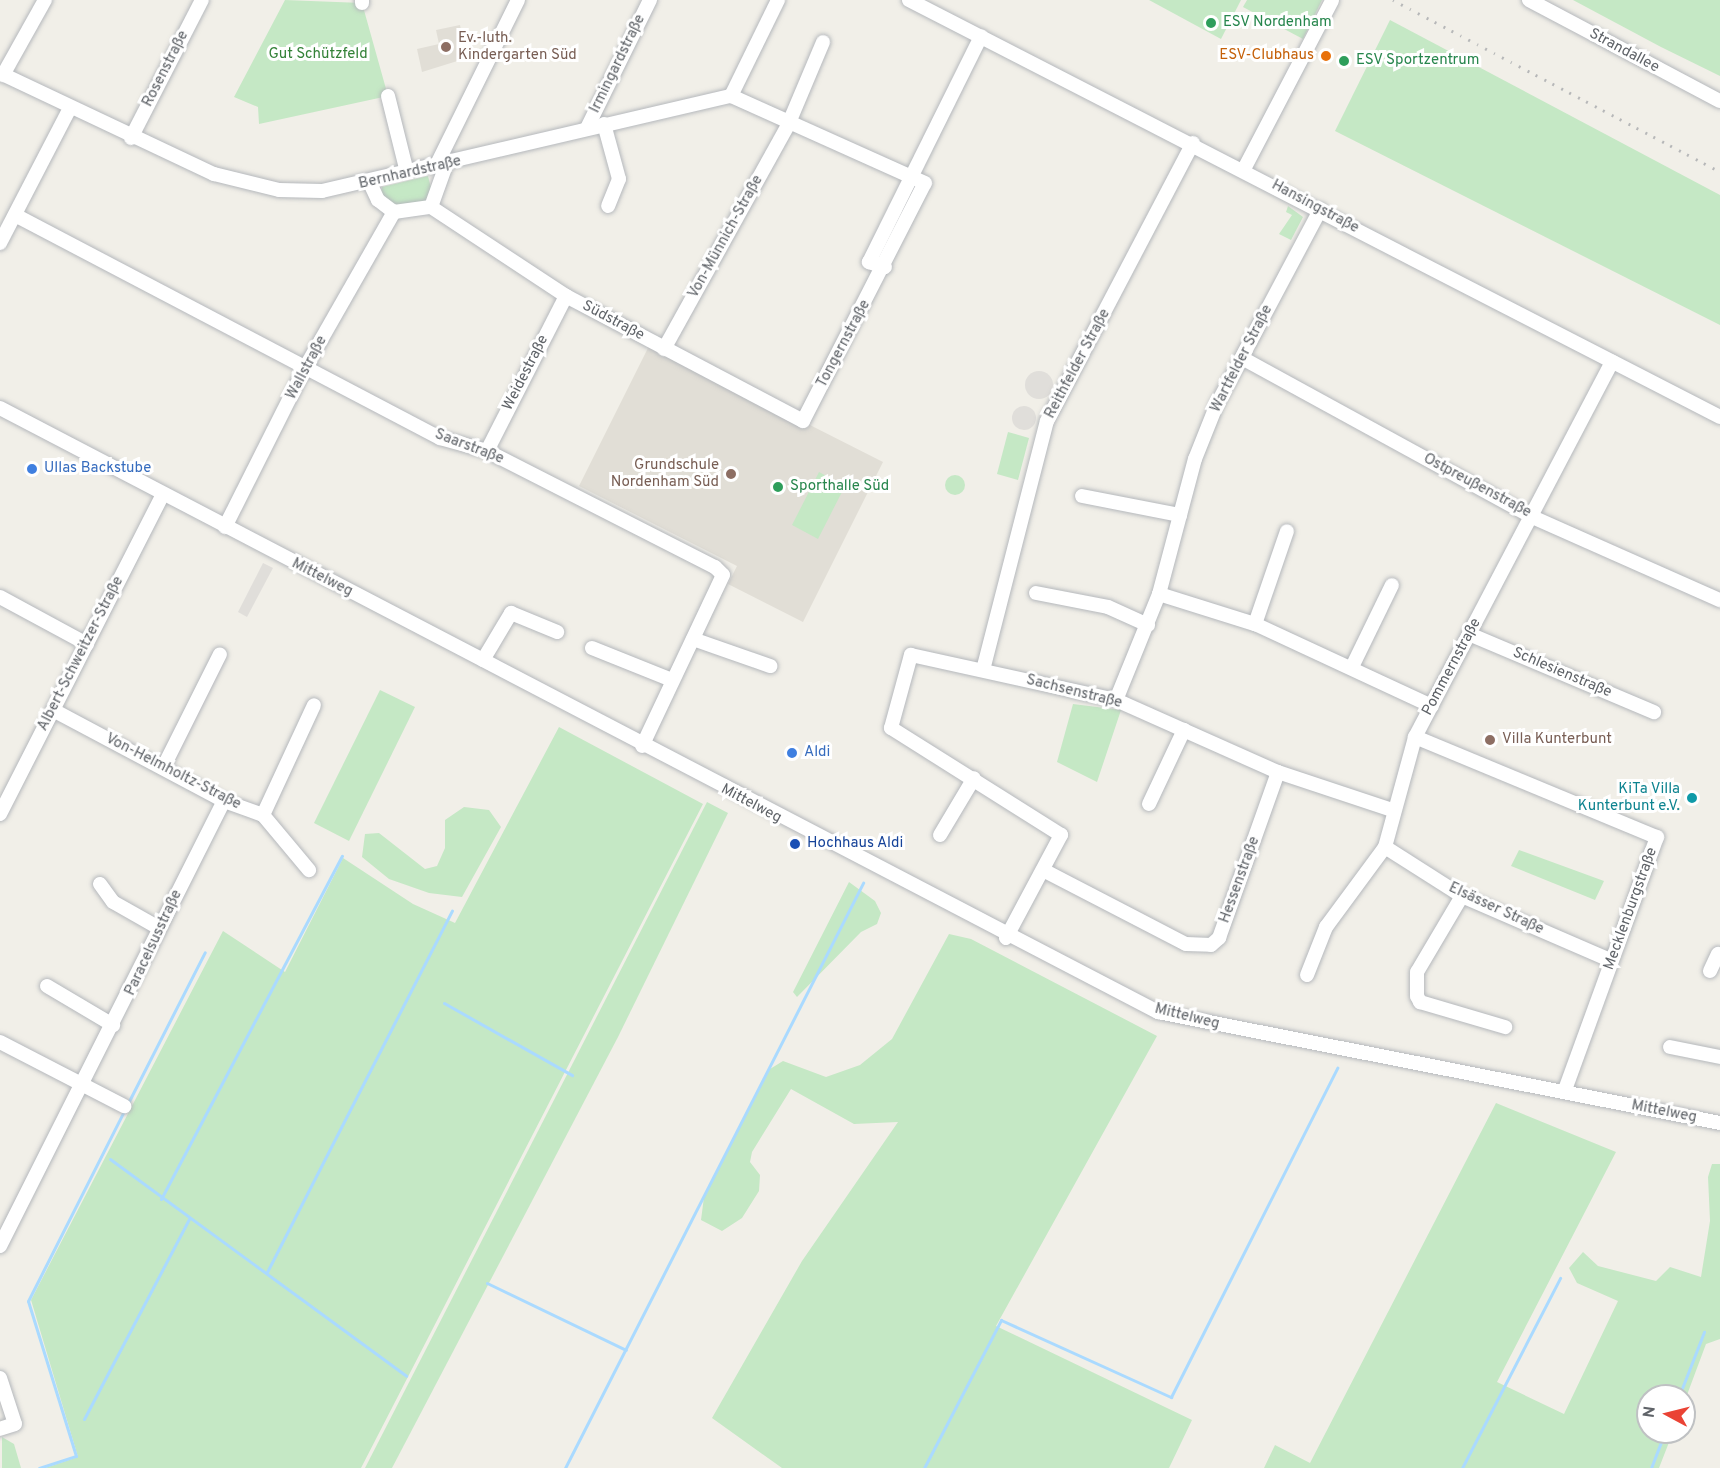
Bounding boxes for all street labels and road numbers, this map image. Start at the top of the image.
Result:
street label: Irmingardstraße [586,12,650,116]
street label: Strandallee [1586,25,1662,77]
street label: Rosenstraße [139,28,193,110]
street label: Bernhardstraße [357,152,463,194]
street label: Von-Münnich-Straße [685,172,767,302]
street label: Hansingstraße [1268,176,1362,238]
street label: Südstraße [579,297,647,345]
street label: Tongernstraße [813,297,875,391]
street label: Wartfelder Straße [1207,302,1277,416]
street label: Reithfelder Straße [1042,306,1114,422]
street label: Weidestraße [499,332,553,414]
street label: Wallstraße [283,333,331,403]
street label: Saarstraße [432,426,506,468]
street label: Ostpreußenstraße [1420,450,1534,522]
street label: Mittelweg [288,555,356,601]
street label: Albert-Schweitzer-Straße [34,574,128,734]
street label: Pommernstraße [1419,615,1485,719]
street label: Schlesienstraße [1510,644,1614,702]
street label: Sachsenstraße [1024,671,1124,713]
street label: Von-Helmholtz-Straße [102,730,244,814]
street label: Mittelweg [718,781,784,827]
street label: Hessenstraße [1216,834,1264,926]
street label: Mecklenburgstraße [1600,845,1662,973]
street label: Elsässer Straße [1446,879,1546,939]
street label: Paracelsusstraße [122,887,186,999]
street label: Mittelweg [1153,1000,1221,1034]
street label: Mittelweg [1630,1097,1698,1127]

